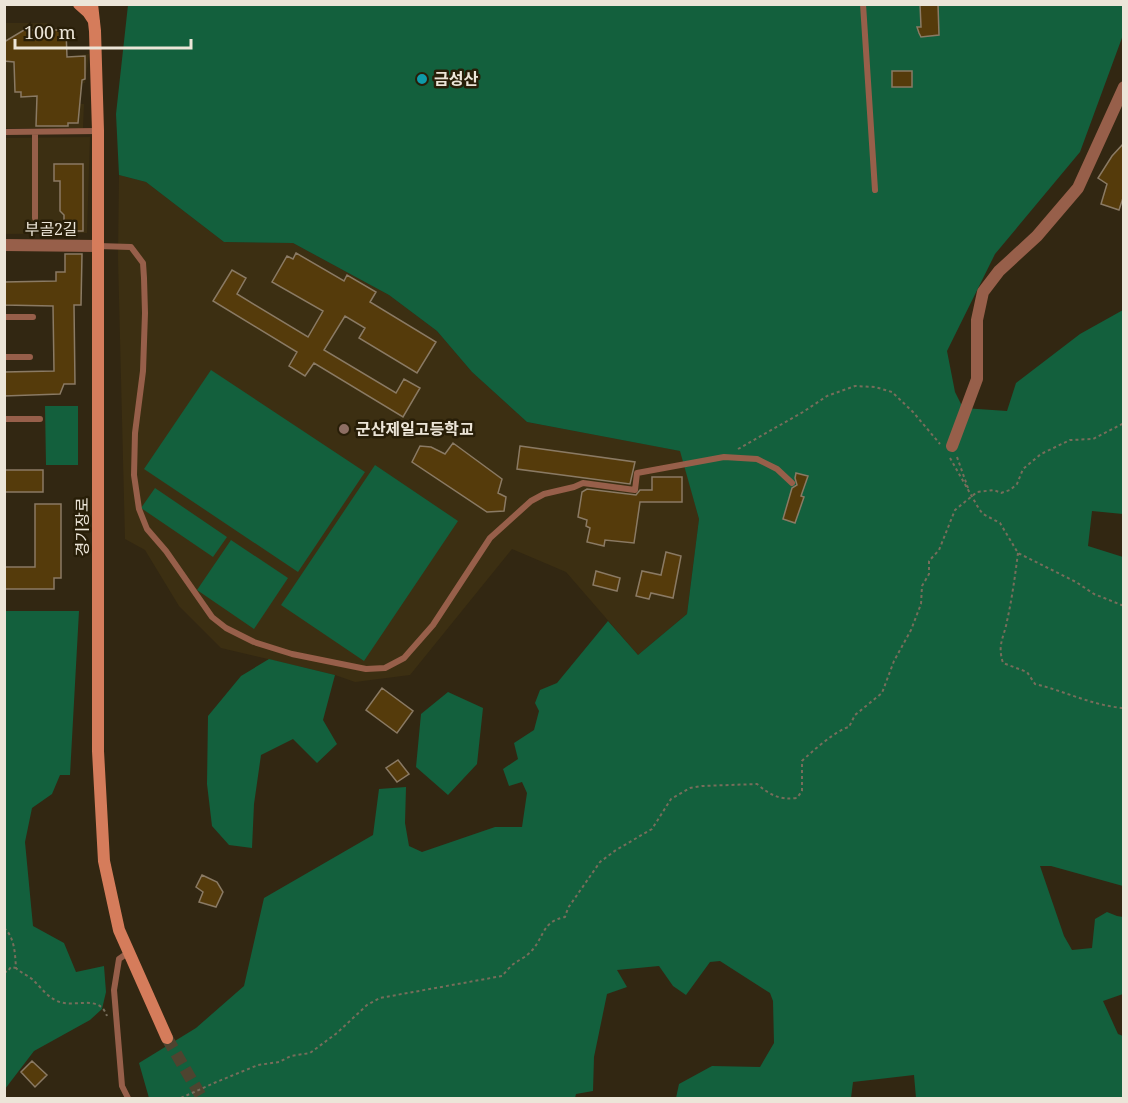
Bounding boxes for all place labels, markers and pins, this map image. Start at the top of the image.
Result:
place label: 금성산 [434,68,478,90]
marker: 금성산 [415,72,429,86]
place label: 군산제일고등학교 [356,418,474,440]
marker: 군산제일고등학교 [337,422,351,436]

